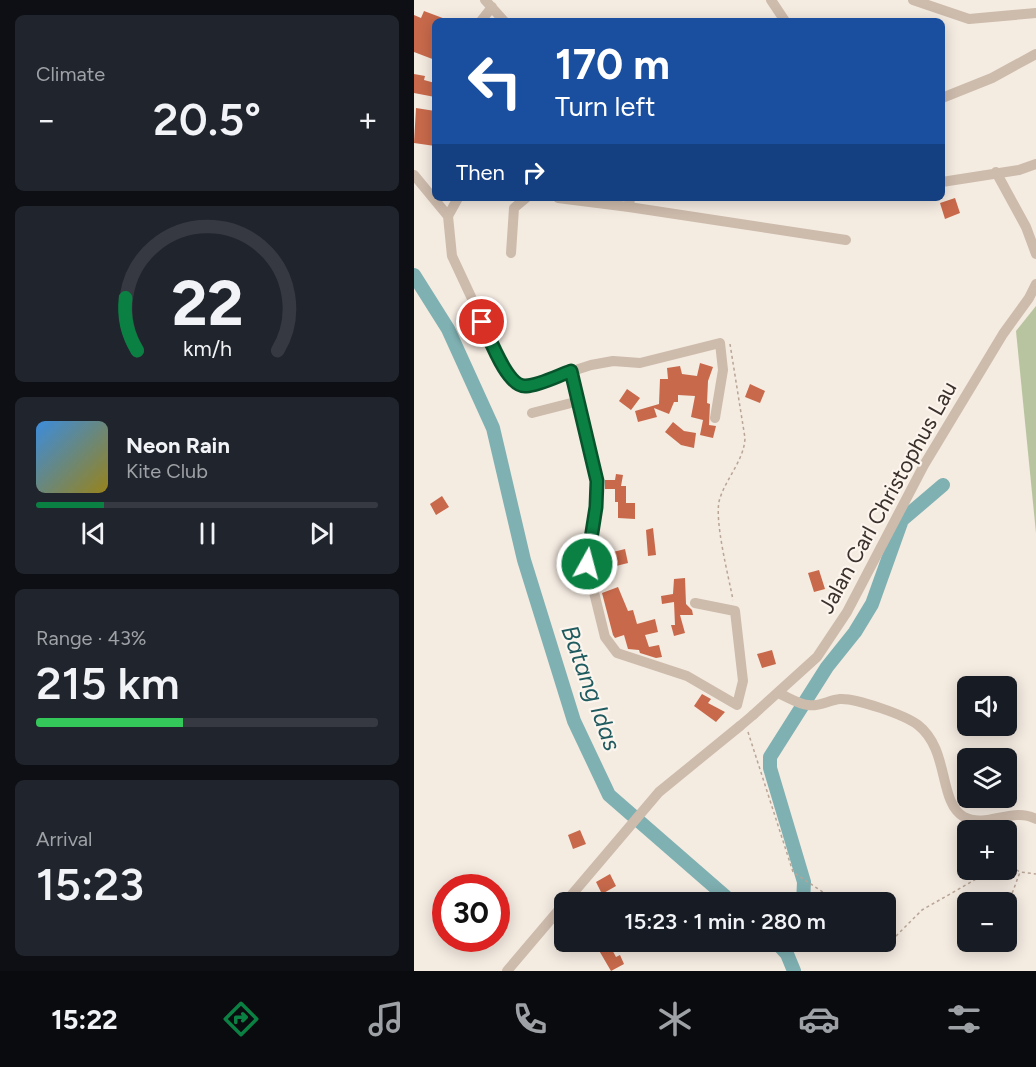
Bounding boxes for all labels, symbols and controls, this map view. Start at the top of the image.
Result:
text: 170 m [555,39,670,90]
icon: left [456,42,534,120]
text: Climate [36,62,105,86]
text: Turn left [555,90,655,123]
text: 20.5° [153,92,261,146]
text: − [36,100,57,139]
text: + [357,100,378,139]
icon: right [517,156,550,189]
text: Then [456,159,505,186]
text: 22 [171,266,243,341]
pin [456,296,507,347]
icon: arrive [465,305,498,338]
text: km/h [183,337,231,362]
street label: Jalan Carl Christophus Lau [812,376,963,618]
text: Neon Rain [126,432,230,459]
text: Kite Club [126,459,208,483]
icon: previous [77,517,110,550]
icon: pause [191,517,224,550]
icon: next [305,517,338,550]
position arrow [555,532,619,596]
water label: Batang Idas [555,621,628,755]
text: Range · 43% [36,626,147,650]
text: 215 km [36,656,180,710]
map controls [957,676,1017,952]
button: sound [957,676,1017,736]
button: layers [957,748,1017,808]
button: + [957,820,1017,880]
text: Arrival [36,827,92,851]
text: 15:23 [36,857,144,911]
speed limit sign: 30 [432,874,510,952]
button: − [957,892,1017,952]
text: 15:23 · 1 min · 280 m [624,908,826,935]
icon: directions [220,998,262,1040]
icon: music [365,998,407,1040]
icon: phone [509,998,551,1040]
icon: climate [654,998,696,1040]
icon: car [798,998,840,1040]
icon: filters [943,998,985,1040]
text: 15:22 [51,1003,118,1036]

